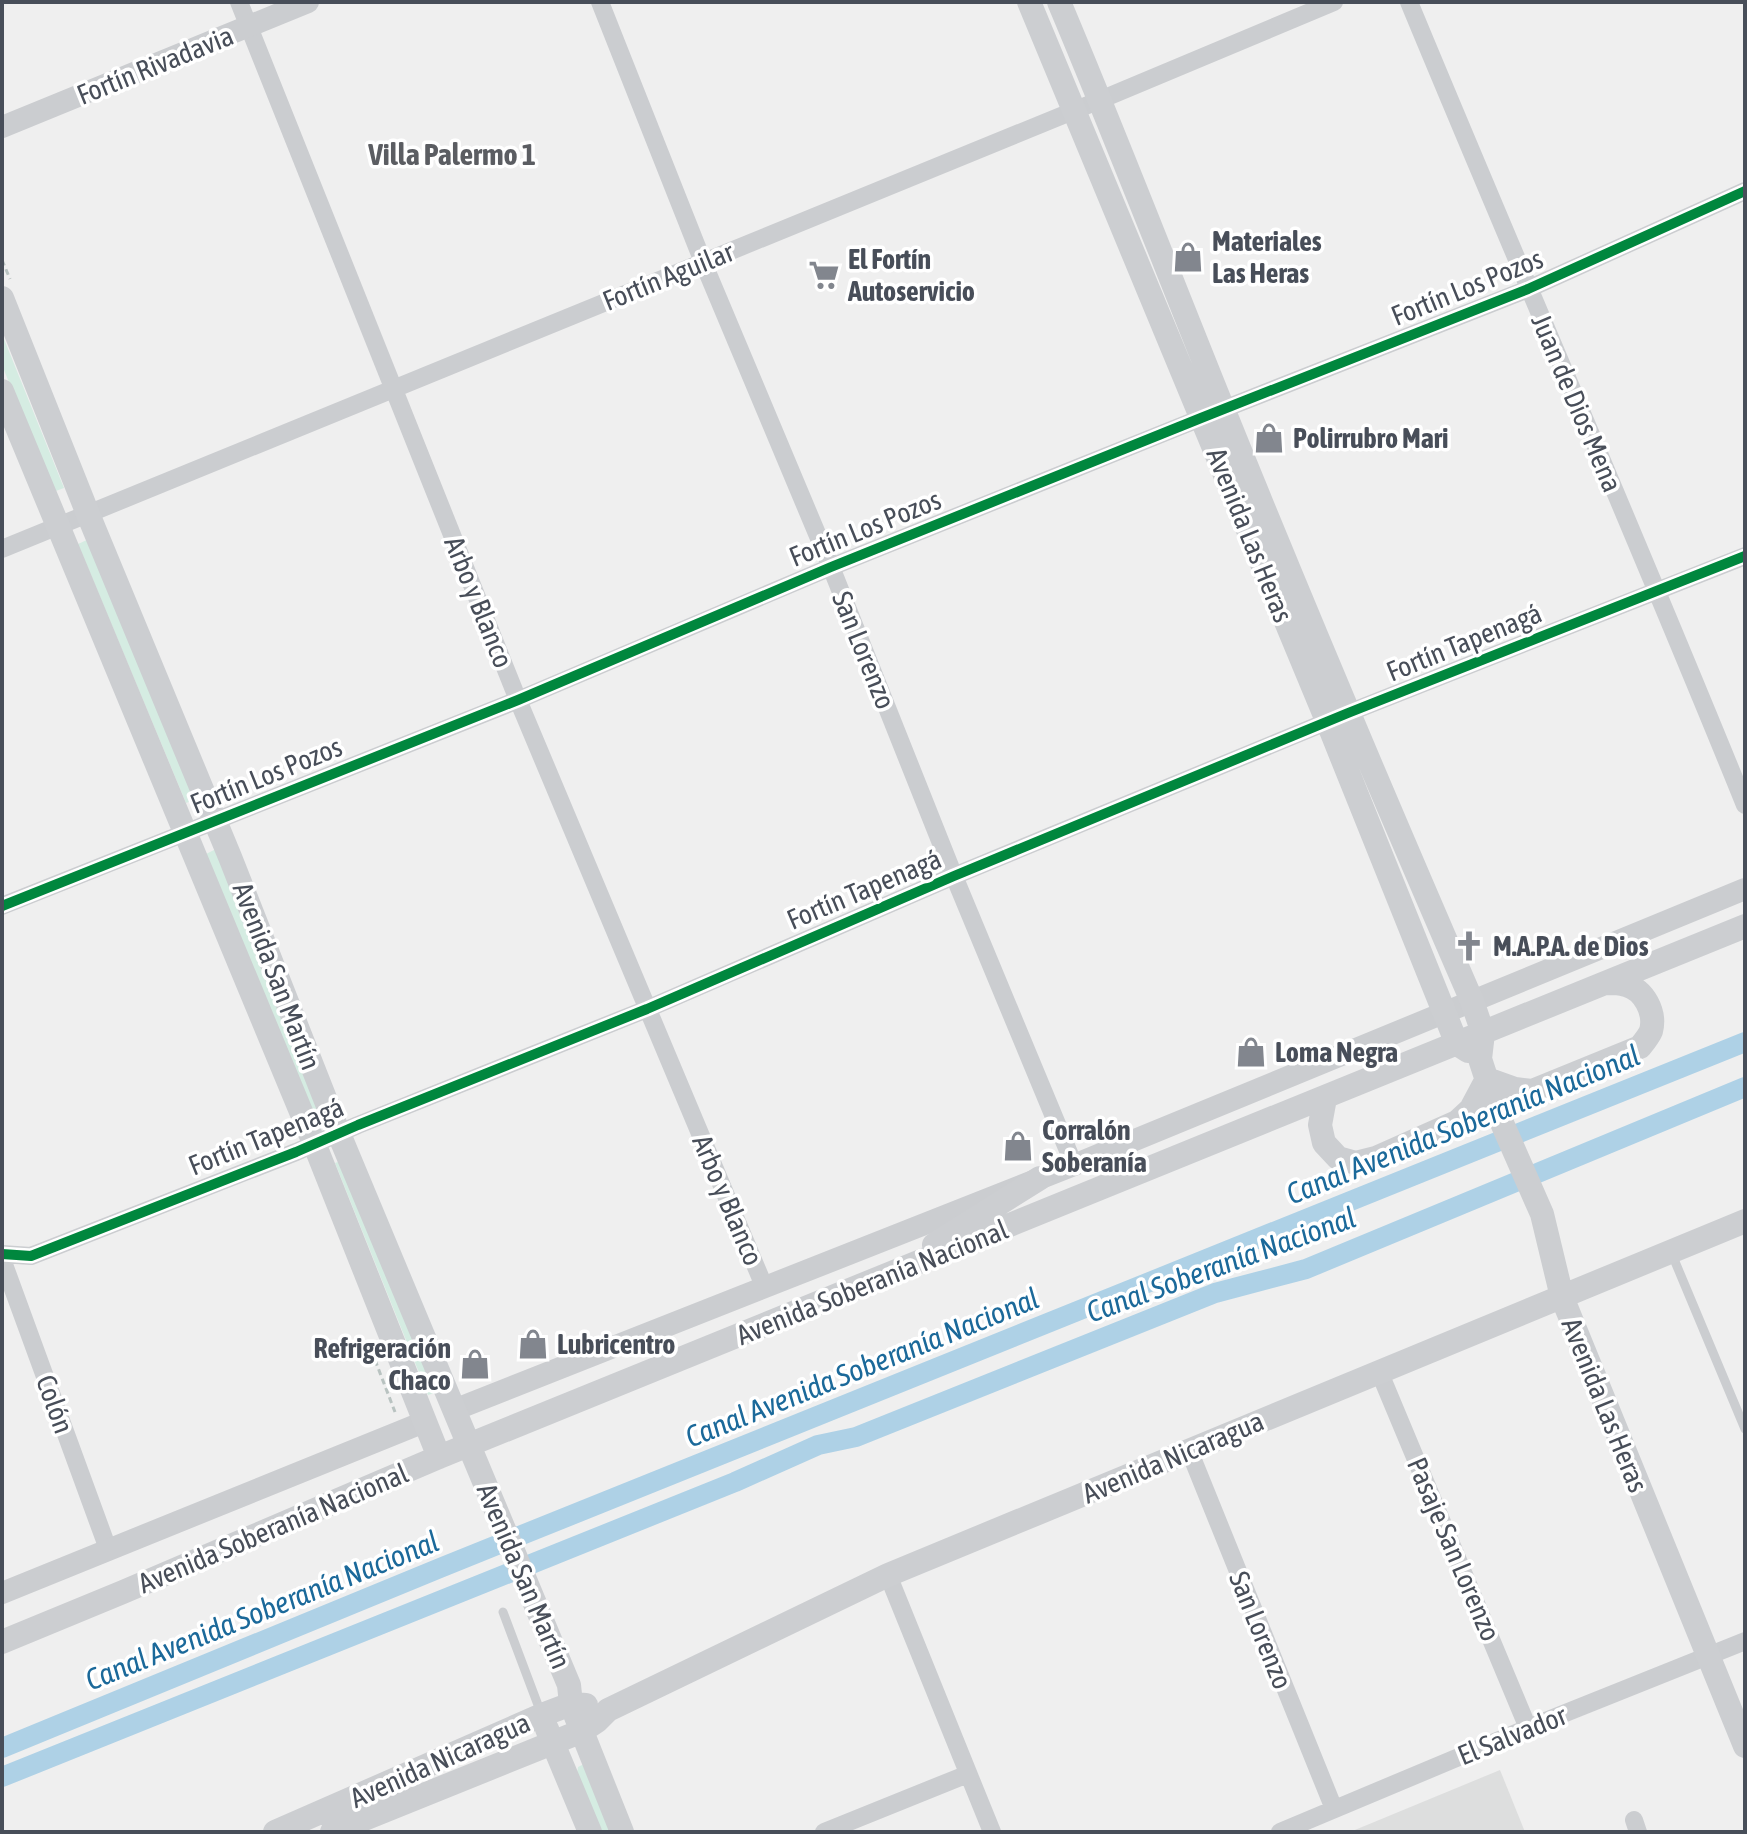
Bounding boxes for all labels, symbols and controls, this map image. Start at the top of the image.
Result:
street label: Fortín Rivadavia [72,19,238,111]
district label: Villa Palermo 1 [367,137,536,171]
place label: Materiales Las Heras [1212,225,1322,289]
street label: Fortín Aguilar [598,235,739,317]
shop icon: Materiales Las Heras [1171,240,1205,274]
street label: Fortín Los Pozos [1387,242,1547,332]
place label: El Fortín Autoservicio [847,243,975,307]
supermarket icon: El Fortín Autoservicio [807,258,841,292]
street label: Juan de Dios Mena [1525,309,1629,497]
shop icon: Polirrubro Mari [1252,421,1286,455]
place label: Polirrubro Mari [1293,422,1449,454]
street label: Avenida Las Heras [1201,443,1299,627]
street label: Fortín Los Pozos [785,483,945,573]
street label: Arbo y Blanco [438,532,520,672]
street label: San Lorenzo [826,587,902,713]
street label: Fortín Tapenagá [1382,596,1546,688]
street label: Fortín Los Pozos [186,730,346,820]
street label: Fortín Tapenagá [782,842,946,936]
street label: Avenida San Martín [227,878,327,1074]
church icon: M.A.P.A. de Dios [1452,929,1486,963]
place label: M.A.P.A. de Dios [1493,930,1649,962]
shop icon: Loma Negra [1234,1035,1268,1069]
place label: Loma Negra [1275,1036,1398,1068]
water label: Canal Avenida Soberanía Nacional [1281,1037,1645,1211]
street label: Fortín Tapenagá [184,1090,348,1182]
place label: Corralón Soberanía [1042,1114,1147,1178]
shop icon: Corralón Soberanía [1001,1129,1035,1163]
street label: Arbo y Blanco [686,1130,770,1270]
water label: Canal Soberanía Nacional [1082,1199,1360,1329]
street label: Avenida Soberanía Nacional [732,1213,1013,1351]
water label: Canal Avenida Soberanía Nacional [680,1280,1044,1454]
street label: Avenida Las Heras [1556,1313,1654,1497]
shop icon: Lubricentro [516,1327,550,1361]
place label: Lubricentro [557,1328,675,1360]
place label: Refrigeración Chaco [313,1332,451,1396]
shop icon: Refrigeración Chaco [458,1347,492,1381]
street label: Colón [30,1371,80,1437]
street label: Avenida Nicaragua [1078,1404,1268,1510]
street label: Pasaje San Lorenzo [1401,1453,1507,1645]
street label: Avenida Soberanía Nacional [133,1456,413,1599]
street label: Avenida San Martín [471,1479,577,1673]
water label: Canal Avenida Soberanía Nacional [80,1523,444,1697]
street label: San Lorenzo [1223,1567,1299,1693]
street label: El Salvador [1453,1699,1572,1771]
street label: Avenida Nicaragua [345,1706,535,1814]

